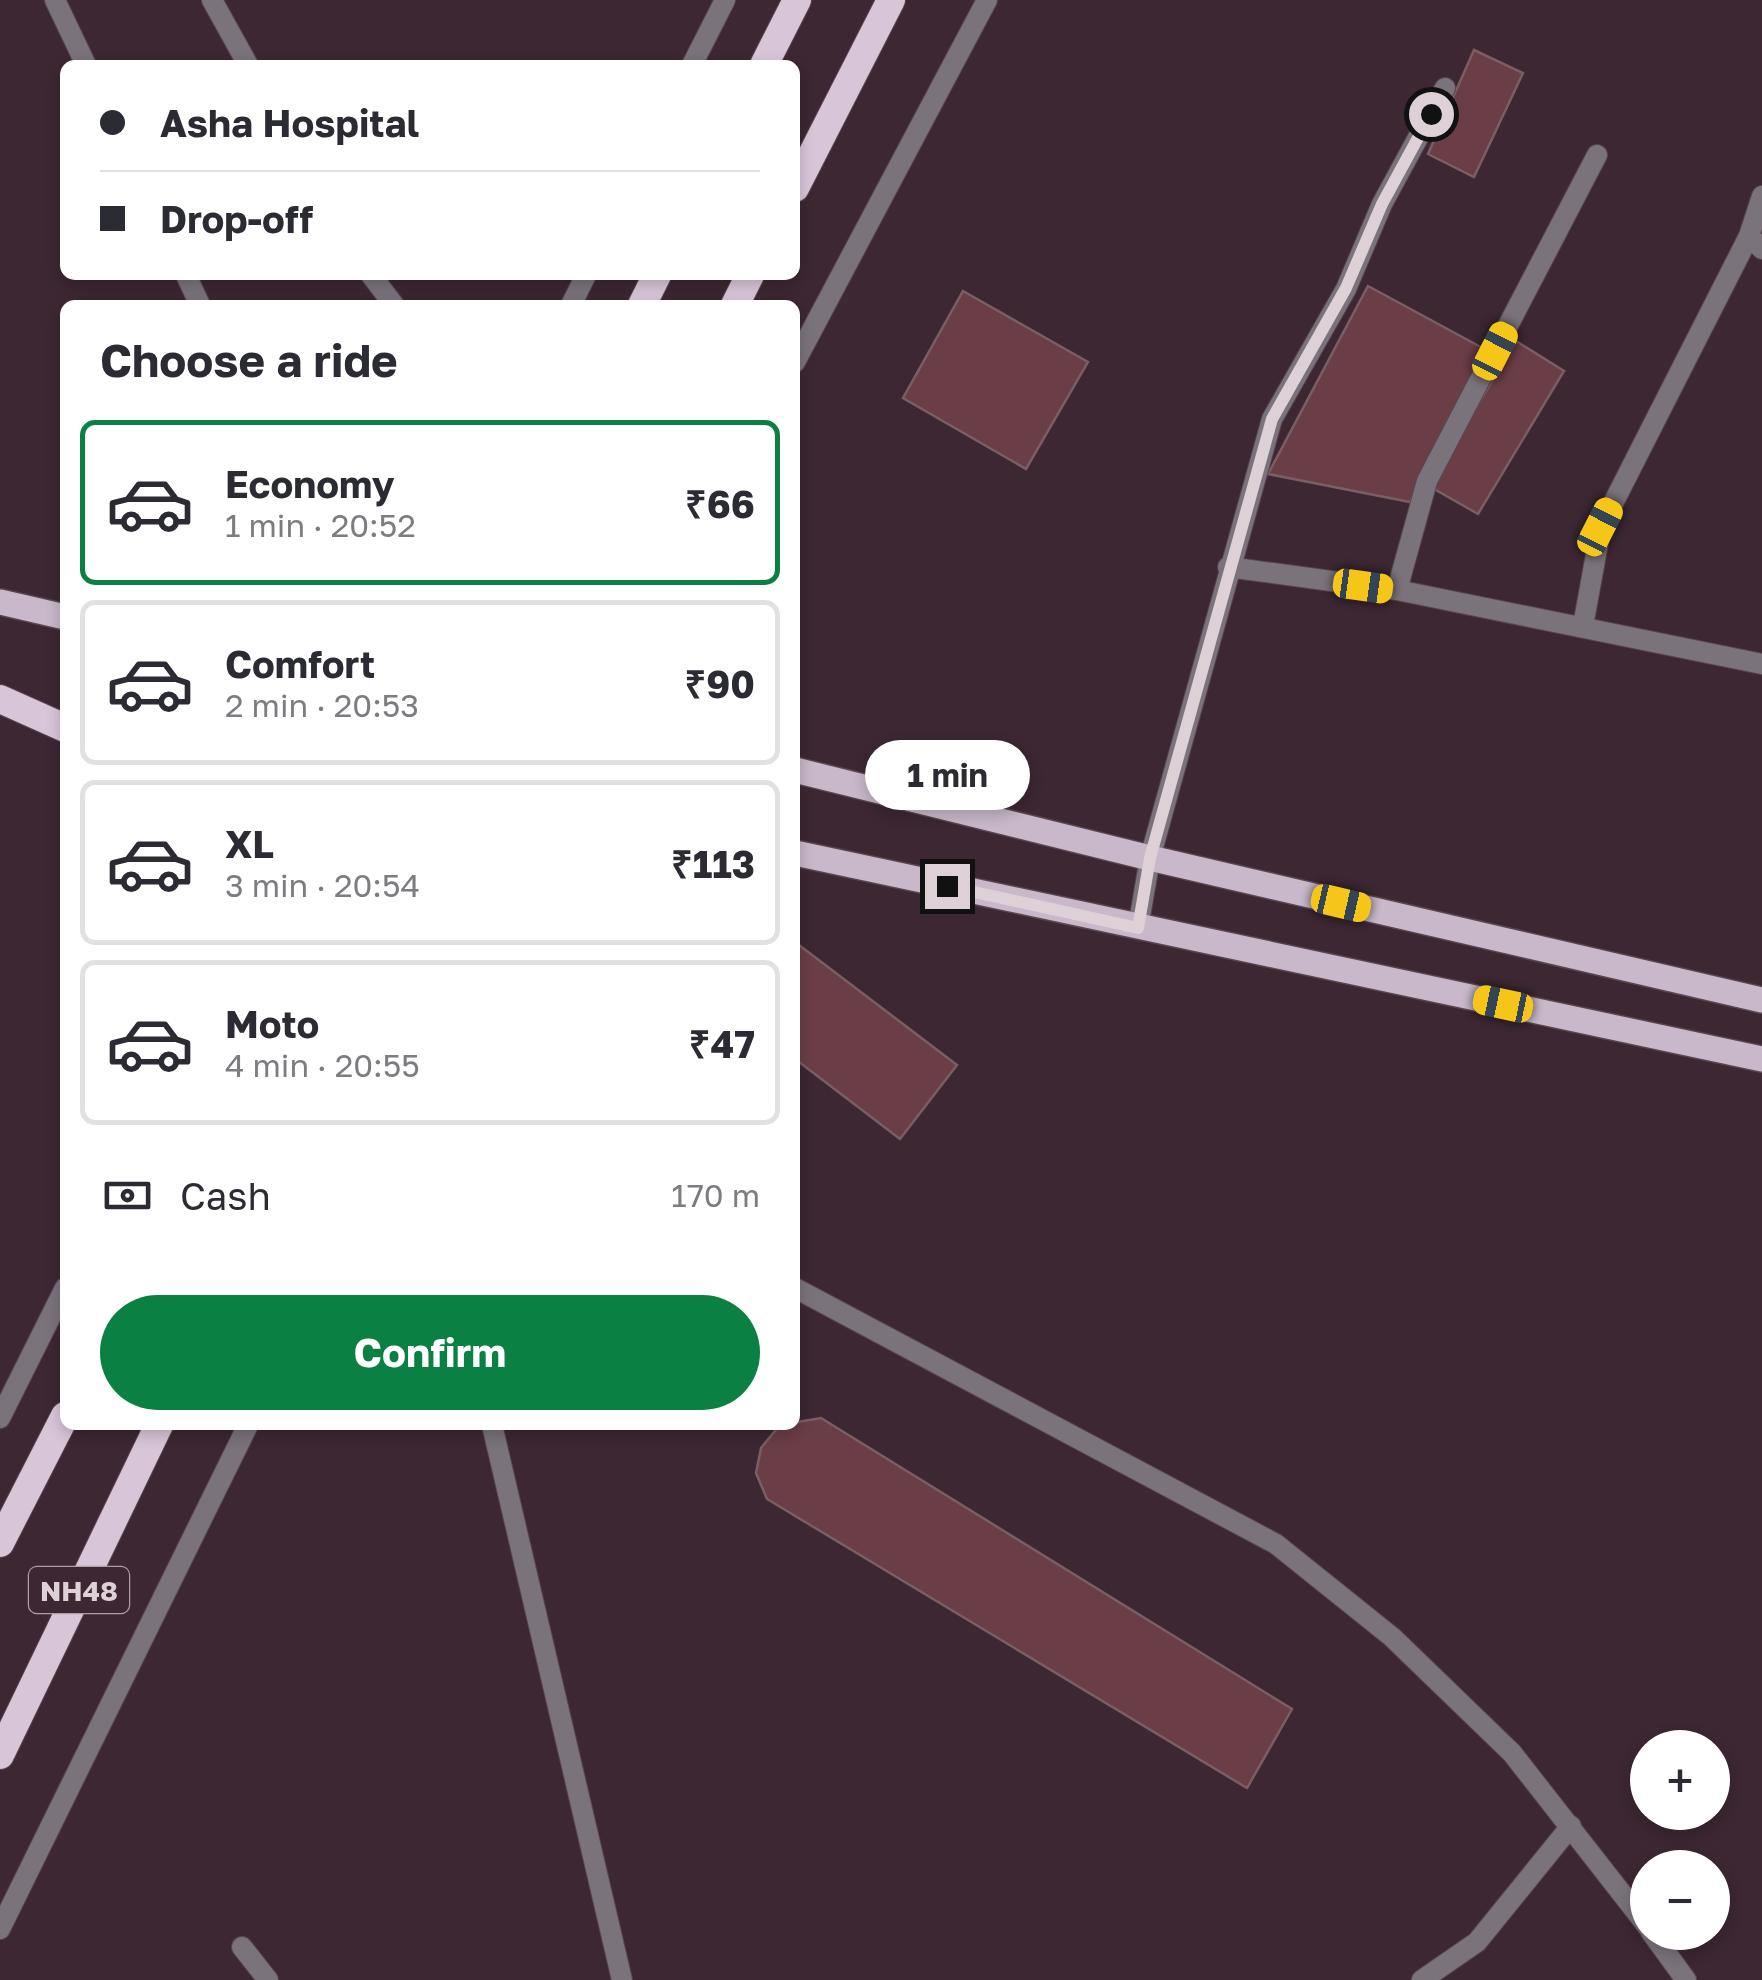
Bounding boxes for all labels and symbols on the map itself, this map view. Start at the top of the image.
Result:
route start [1409,92,1454,137]
car [1468,317,1522,385]
car [1573,493,1627,561]
car [1331,567,1395,605]
callout: 1 min [864,741,1030,811]
route end [925,864,970,909]
car [1308,882,1374,924]
car [1471,983,1535,1025]
road number: NH48 [29,1567,129,1613]

